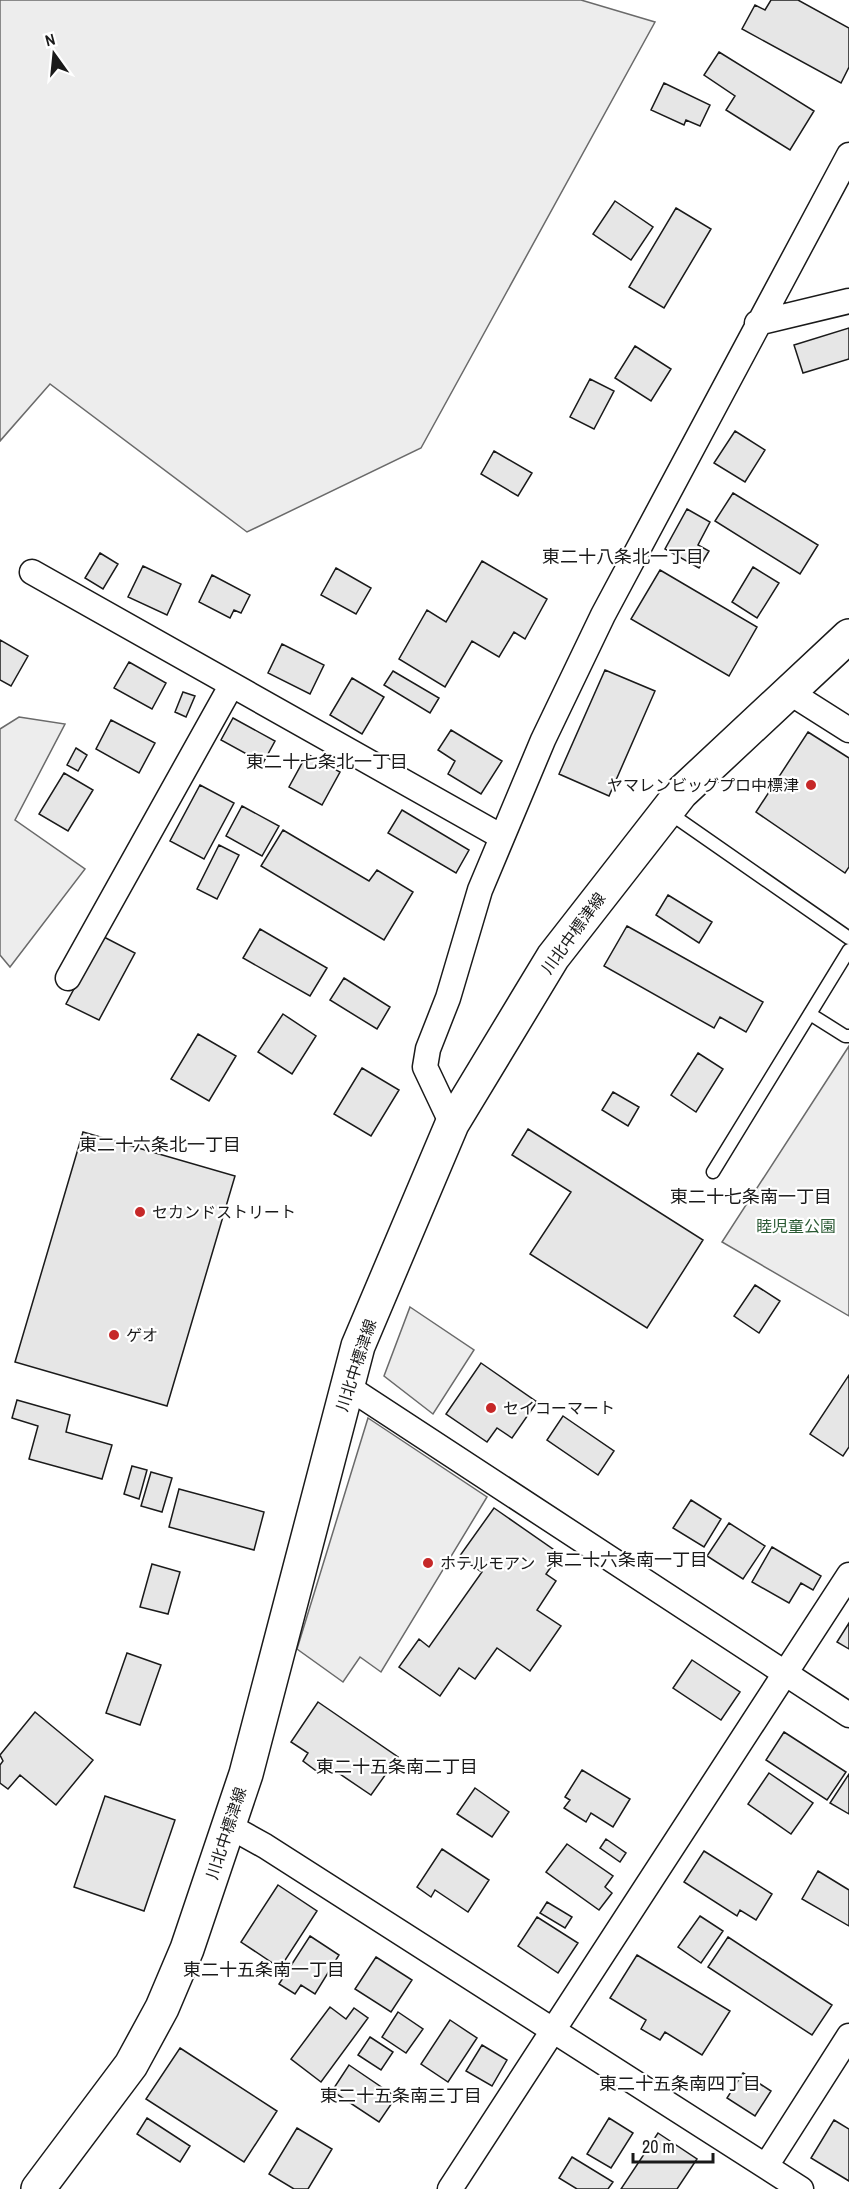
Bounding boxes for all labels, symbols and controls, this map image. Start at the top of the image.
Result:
north arrow [24,24,84,84]
text: N [43,28,58,51]
district label: 東二十八条北一丁目 [542,544,704,569]
district label: 東二十七条北一丁目 [246,749,408,774]
place label: ヤマレンビッグプロ中標津 [607,774,799,796]
marker: ヤマレンビッグプロ中標津 [804,778,818,792]
street label: 川北中標津線 [536,888,610,978]
district label: 東二十六条北一丁目 [79,1132,241,1157]
district label: 東二十七条南一丁目 [670,1184,832,1209]
place label: セカンドストリート [152,1201,296,1223]
marker: セカンドストリート [133,1205,147,1219]
park label: 睦児童公園 [756,1215,836,1237]
street label: 川北中標津線 [331,1316,381,1414]
place label: ゲオ [126,1324,158,1346]
marker: ゲオ [107,1328,121,1342]
place label: セイコーマート [503,1397,615,1419]
marker: セイコーマート [484,1401,498,1415]
district label: 東二十六条南一丁目 [546,1547,708,1572]
place label: ホテルモアン [440,1552,535,1574]
marker: ホテルモアン [421,1556,435,1570]
district label: 東二十五条南二丁目 [316,1754,478,1779]
street label: 川北中標津線 [201,1784,251,1882]
district label: 東二十五条南一丁目 [183,1957,345,1982]
district label: 東二十五条南四丁目 [599,2071,761,2096]
district label: 東二十五条南三丁目 [320,2083,482,2108]
scale bar [633,2126,712,2164]
text: 20 m [642,2134,675,2159]

